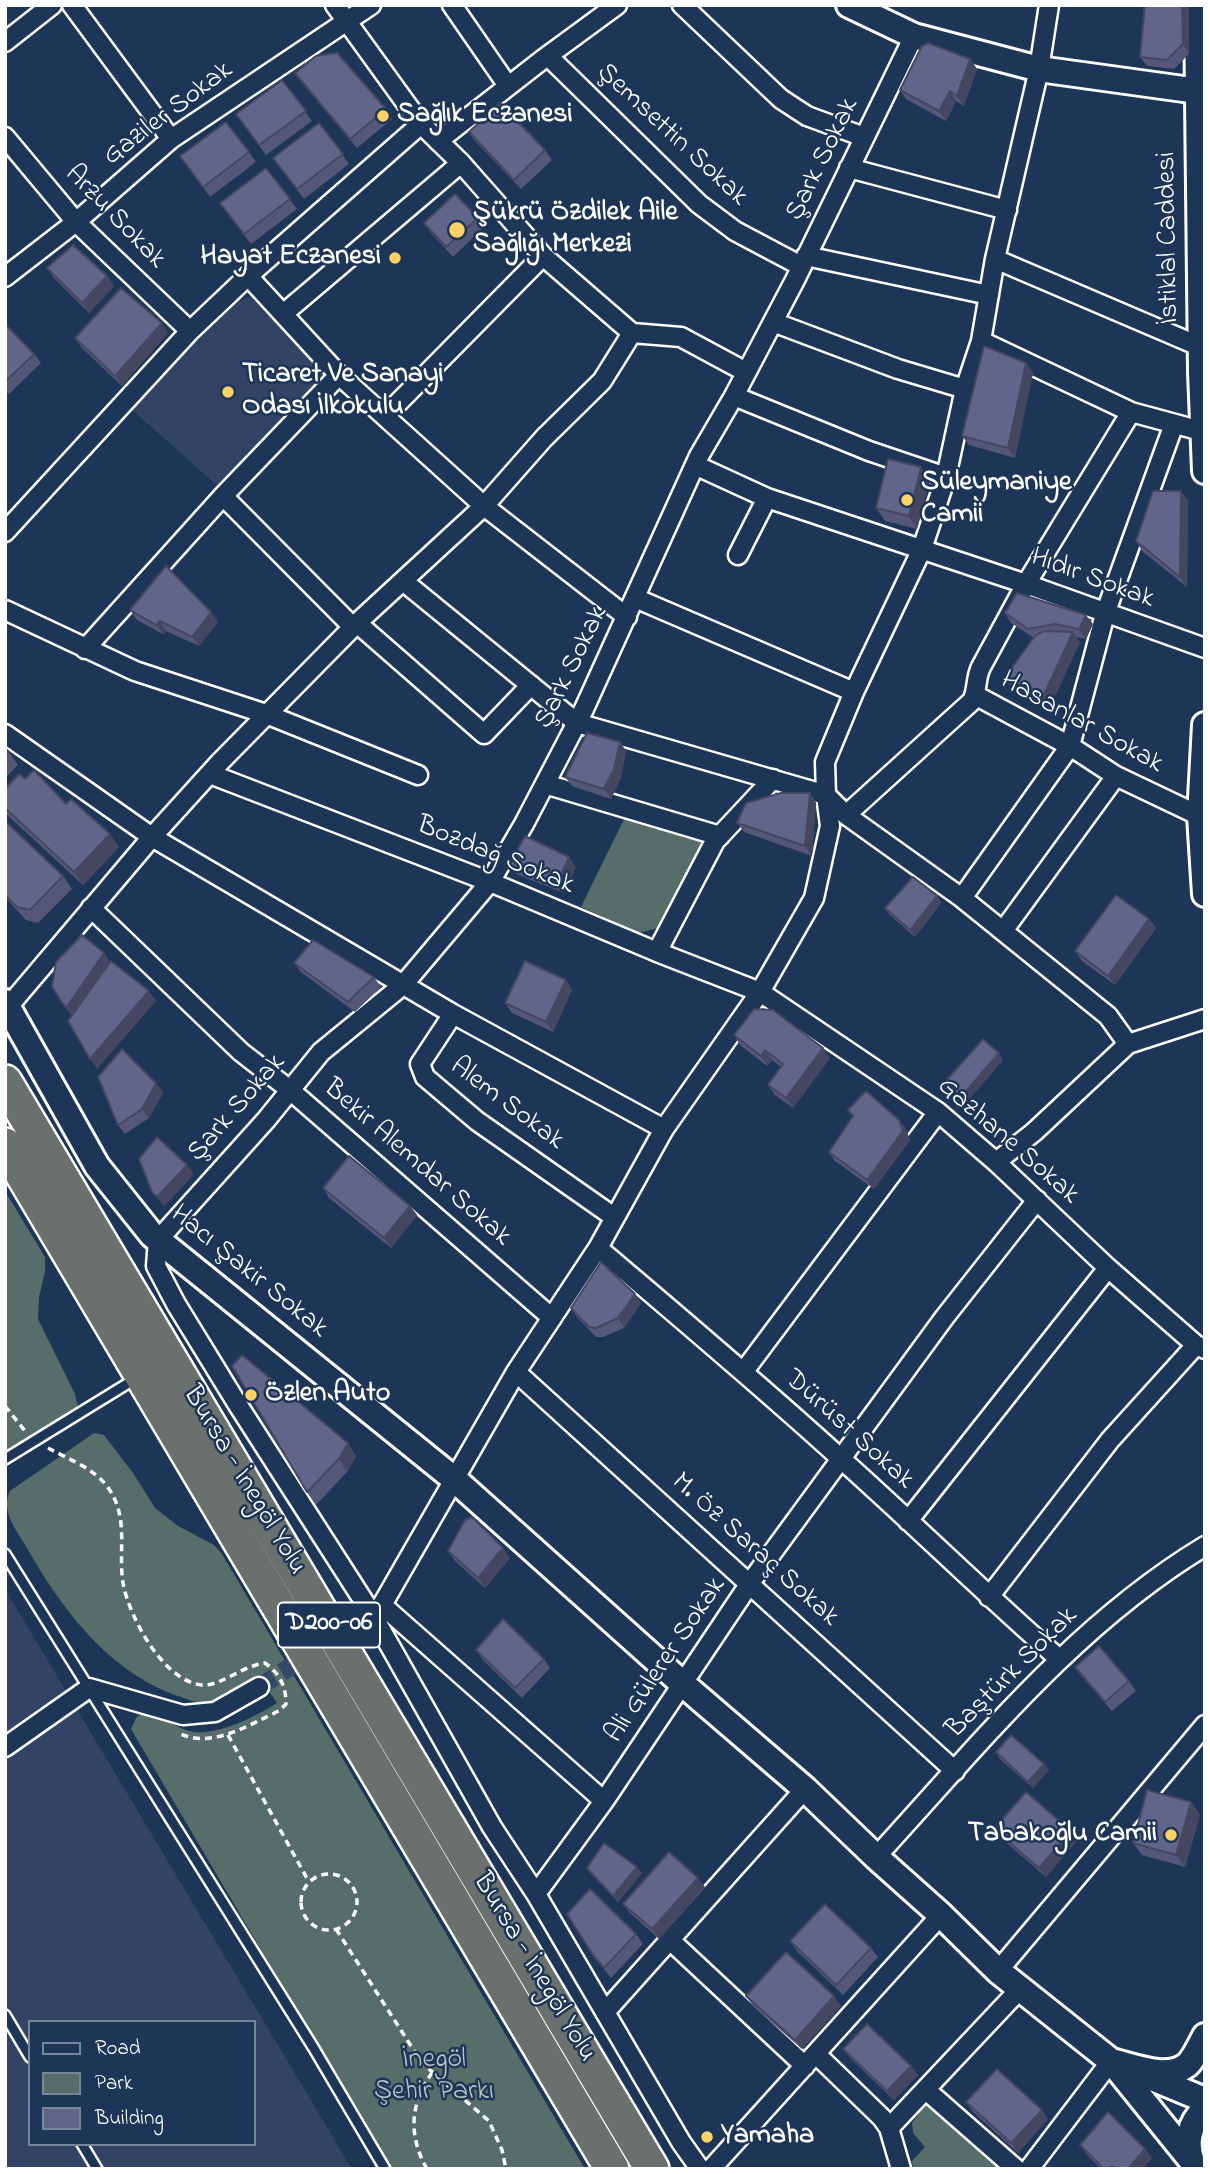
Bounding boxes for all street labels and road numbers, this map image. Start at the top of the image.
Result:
street label: Gaziler Sokak [98,55,240,175]
street label: Şemsettin Sokak [588,57,754,215]
street label: Şark Sokak [780,93,868,227]
street label: İstiklal Caddesi [1152,151,1188,325]
street label: Arzu Sokak [56,159,172,277]
street label: Hıdır Sokak [1026,542,1158,618]
street label: Şark Sokak [529,601,617,735]
street label: Hasanlar Sokak [994,665,1168,783]
street label: Bozdağ Sokak [411,810,579,904]
street label: Şark Sokak [182,1048,294,1170]
street label: Alem Sokak [442,1051,570,1159]
street label: Gazhane Sokak [929,1071,1085,1213]
street label: Bekir Alemdar Sokak [315,1073,517,1255]
street label: Hacı Şakir Sokak [162,1199,334,1347]
street label: Dürüst Sokak [776,1364,920,1498]
street label: Bursa - İnegöl Yolu [173,1380,313,1582]
street label: M. Öz Saraç Sokak [663,1467,845,1635]
street label: Ali Gülerer Sokak [599,1572,735,1750]
street label: Baştürk Sokak [940,1601,1086,1747]
road number: D200-06 [278,1602,380,1648]
street label: Bursa - İnegöl Yolu [463,1867,603,2069]

